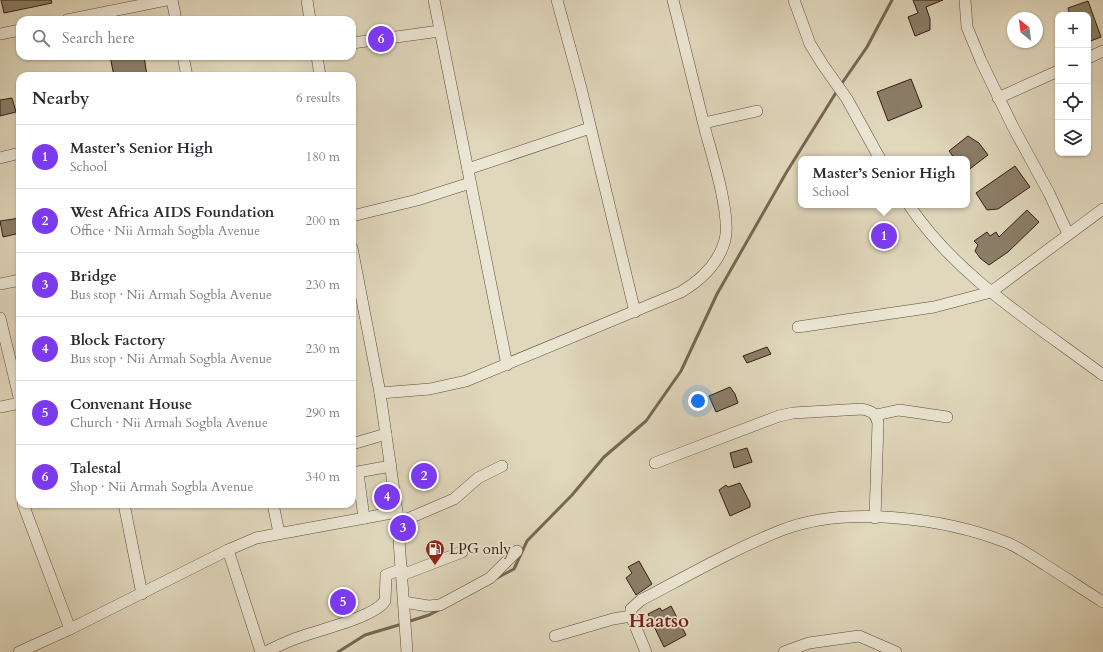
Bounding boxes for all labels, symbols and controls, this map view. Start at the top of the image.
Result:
north arrow [1007,12,1043,48]
map controls [1055,12,1091,156]
button: + [1055,12,1091,48]
search box [16,16,356,60]
pin: 6 [368,24,394,54]
icon: search [30,27,52,49]
text: Search here [62,28,135,48]
button: − [1055,48,1091,84]
button: locate [1055,84,1091,120]
text: Nearby [32,87,89,110]
text: 6 results [296,89,340,107]
button: layers [1055,120,1091,156]
text: Master’s Senior High [70,138,213,158]
text: 1 [42,148,48,166]
text: 180 m [306,148,340,166]
popup [798,156,970,208]
text: School [70,158,107,176]
text: Master’s Senior High [812,163,956,183]
text: School [812,183,849,201]
text: West Africa AIDS Foundation [70,202,275,222]
text: 2 [42,212,48,230]
text: 200 m [306,212,340,230]
pin: 1 [871,221,897,251]
text: Office · Nii Armah Sogbla Avenue [70,222,260,240]
text: Bridge [70,266,117,286]
text: 3 [42,276,48,294]
text: 230 m [306,276,340,294]
text: Bus stop · Nii Armah Sogbla Avenue [70,286,272,304]
text: Block Factory [70,330,165,350]
text: 4 [42,340,48,358]
text: 230 m [306,340,340,358]
text: Bus stop · Nii Armah Sogbla Avenue [70,350,272,368]
your location [688,391,708,411]
text: Convenant House [70,394,192,414]
text: 5 [42,404,48,422]
text: 290 m [306,404,340,422]
text: Church · Nii Armah Sogbla Avenue [70,414,268,432]
text: Talestal [70,458,121,478]
pin: 2 [411,461,437,491]
text: 6 [42,468,48,486]
text: 340 m [306,468,340,486]
text: Shop · Nii Armah Sogbla Avenue [70,478,253,496]
pin: 4 [374,482,400,512]
pin: 3 [390,513,416,543]
fuel station icon: LPG only [424,538,446,566]
place label: LPG only [449,539,511,559]
pin: 5 [330,587,356,617]
district label: Haatso [629,608,689,634]

